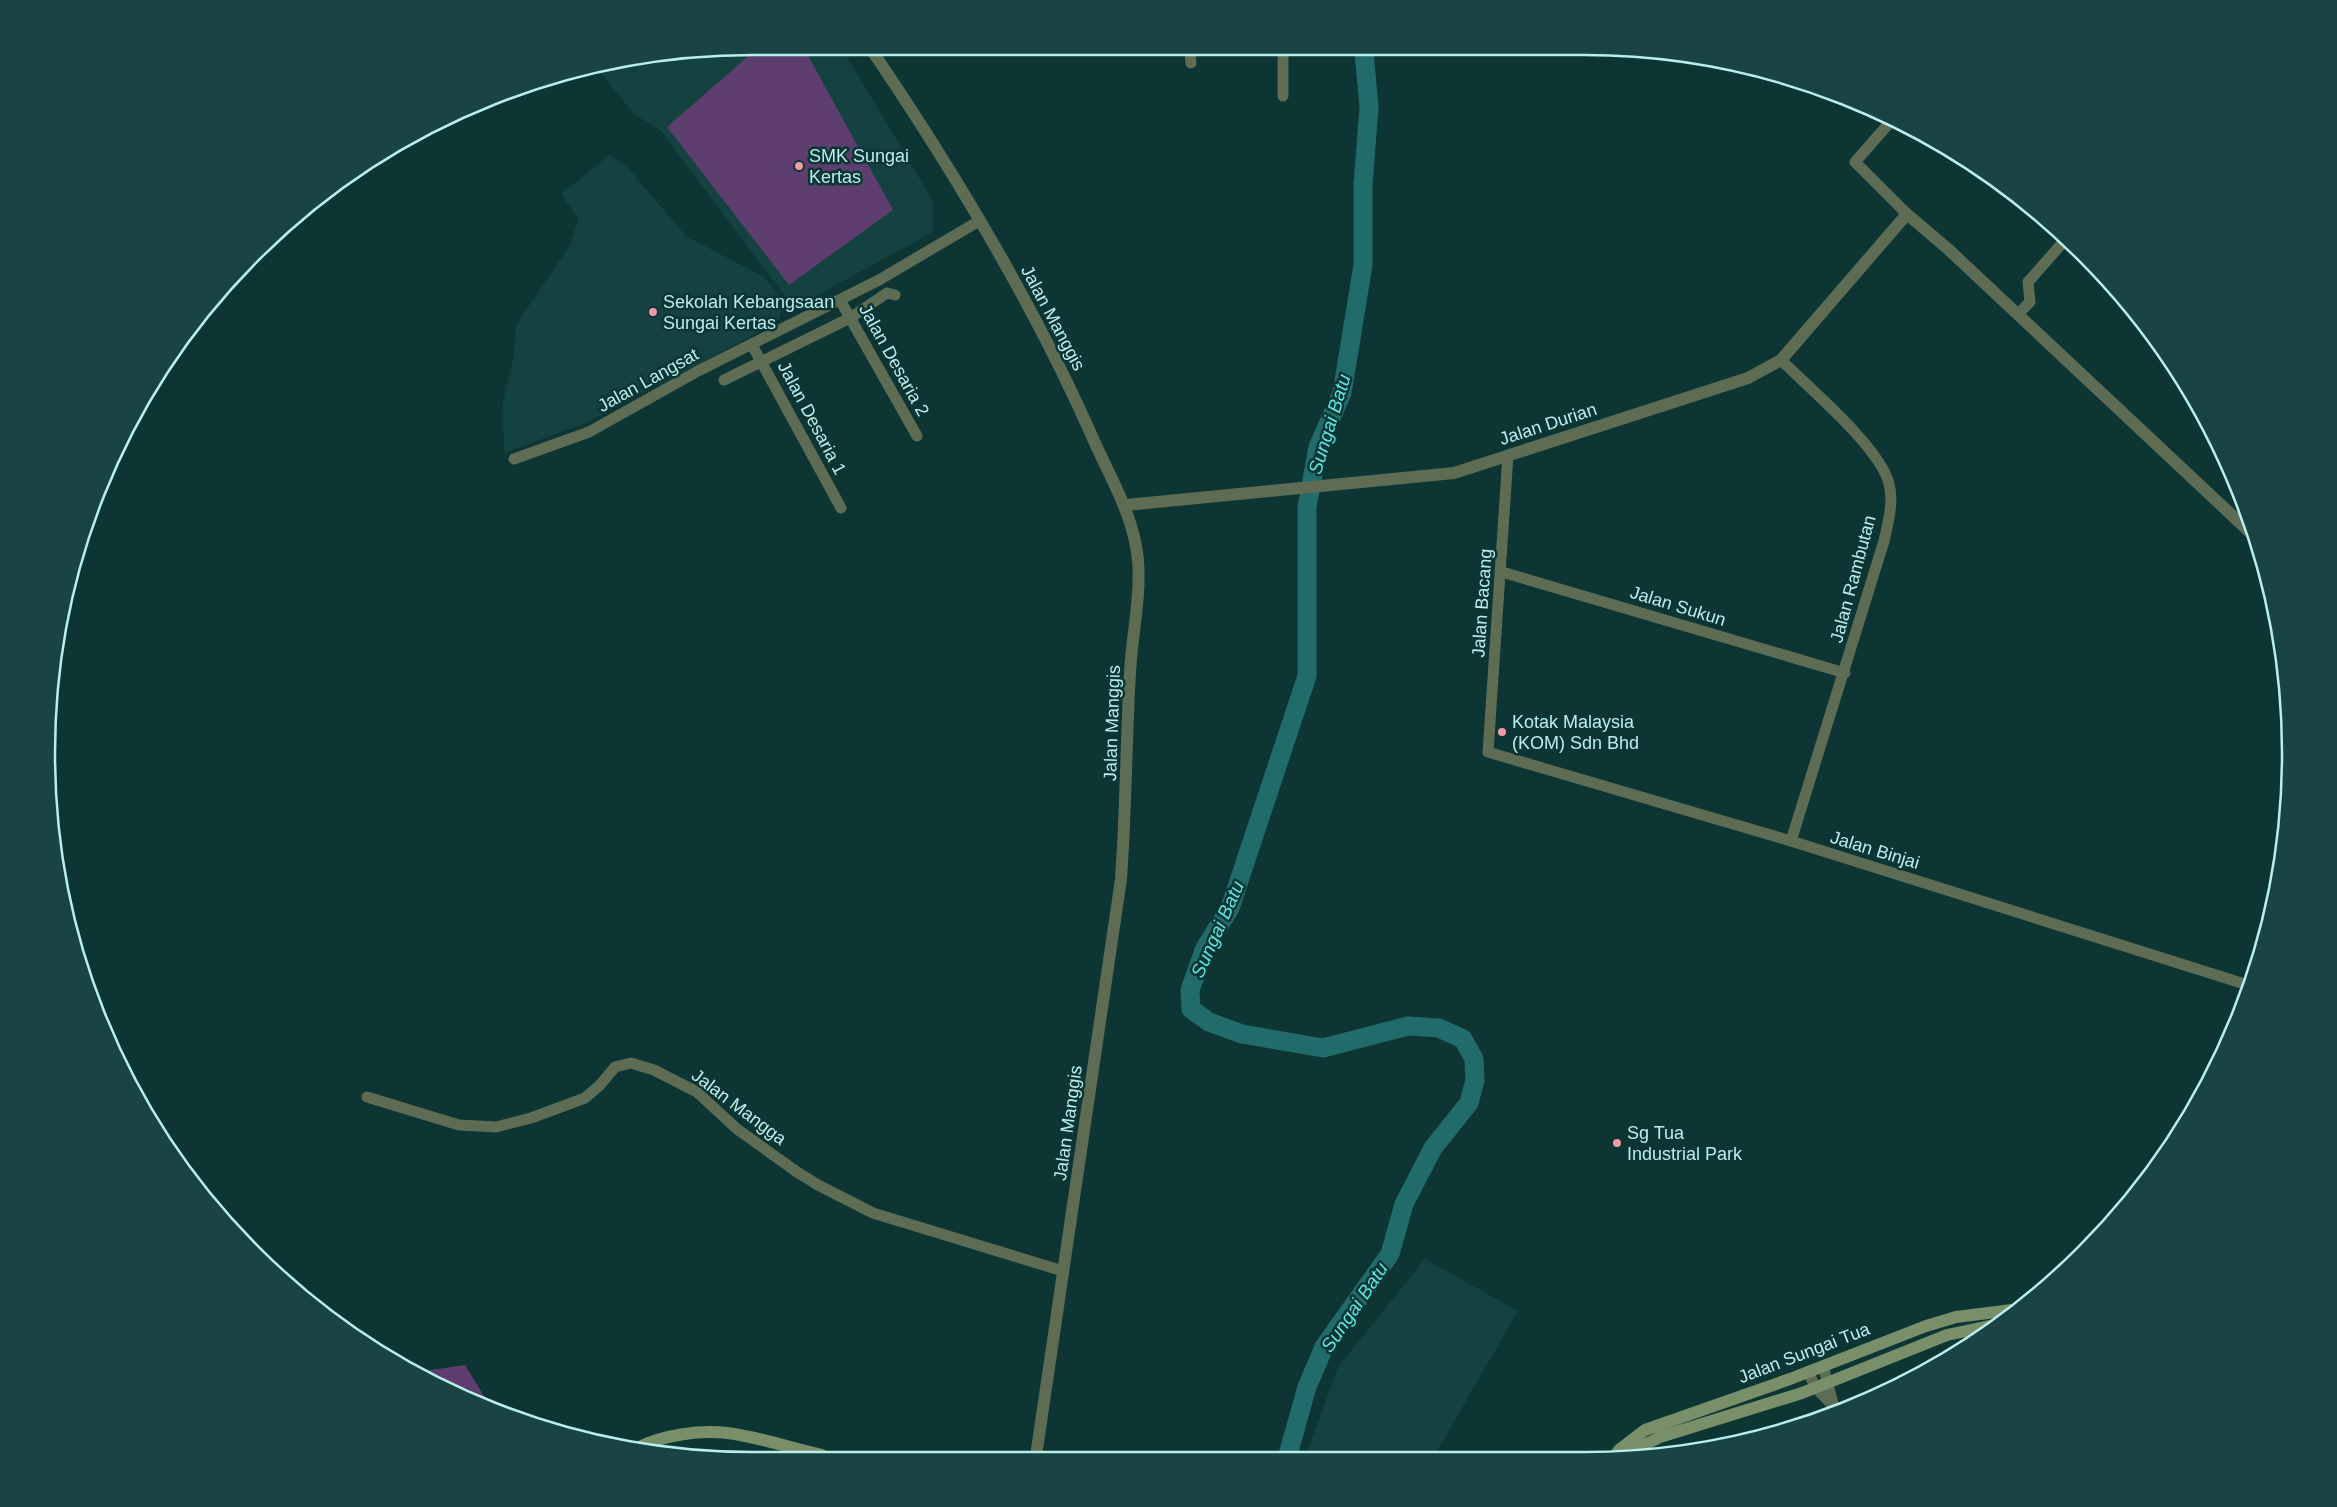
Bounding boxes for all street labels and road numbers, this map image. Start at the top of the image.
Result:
street label: Jalan Manggis [1017,262,1089,374]
street label: Jalan Desaria 2 [855,300,933,420]
street label: Jalan Langsat [594,344,702,416]
street label: Jalan Desaria 1 [774,358,850,478]
street label: Jalan Durian [1497,399,1599,449]
street label: Jalan Rambutan [1826,513,1880,645]
street label: Jalan Bacang [1468,548,1496,658]
street label: Jalan Sukun [1628,582,1728,630]
street label: Jalan Manggis [1100,665,1124,781]
street label: Jalan Binjai [1828,827,1922,873]
street label: Jalan Manggis [1050,1064,1086,1182]
street label: Jalan Mangga [688,1065,791,1150]
street label: Jalan Sungai Tua [1735,1318,1873,1387]

